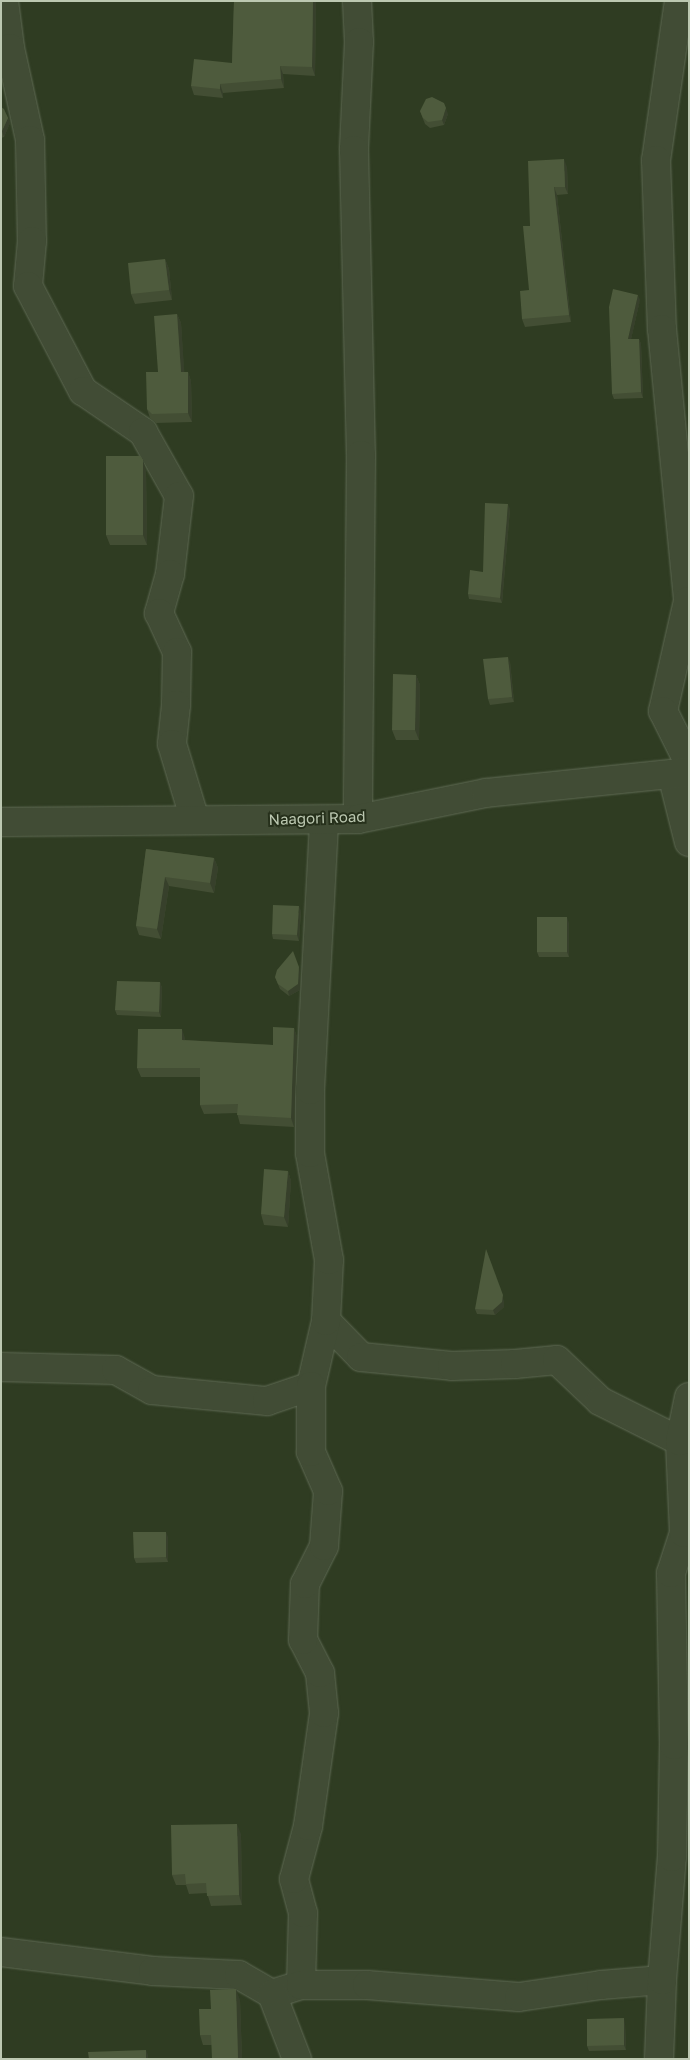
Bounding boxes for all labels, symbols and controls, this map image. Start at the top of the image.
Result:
street label: Naagori Road [268,807,366,829]

